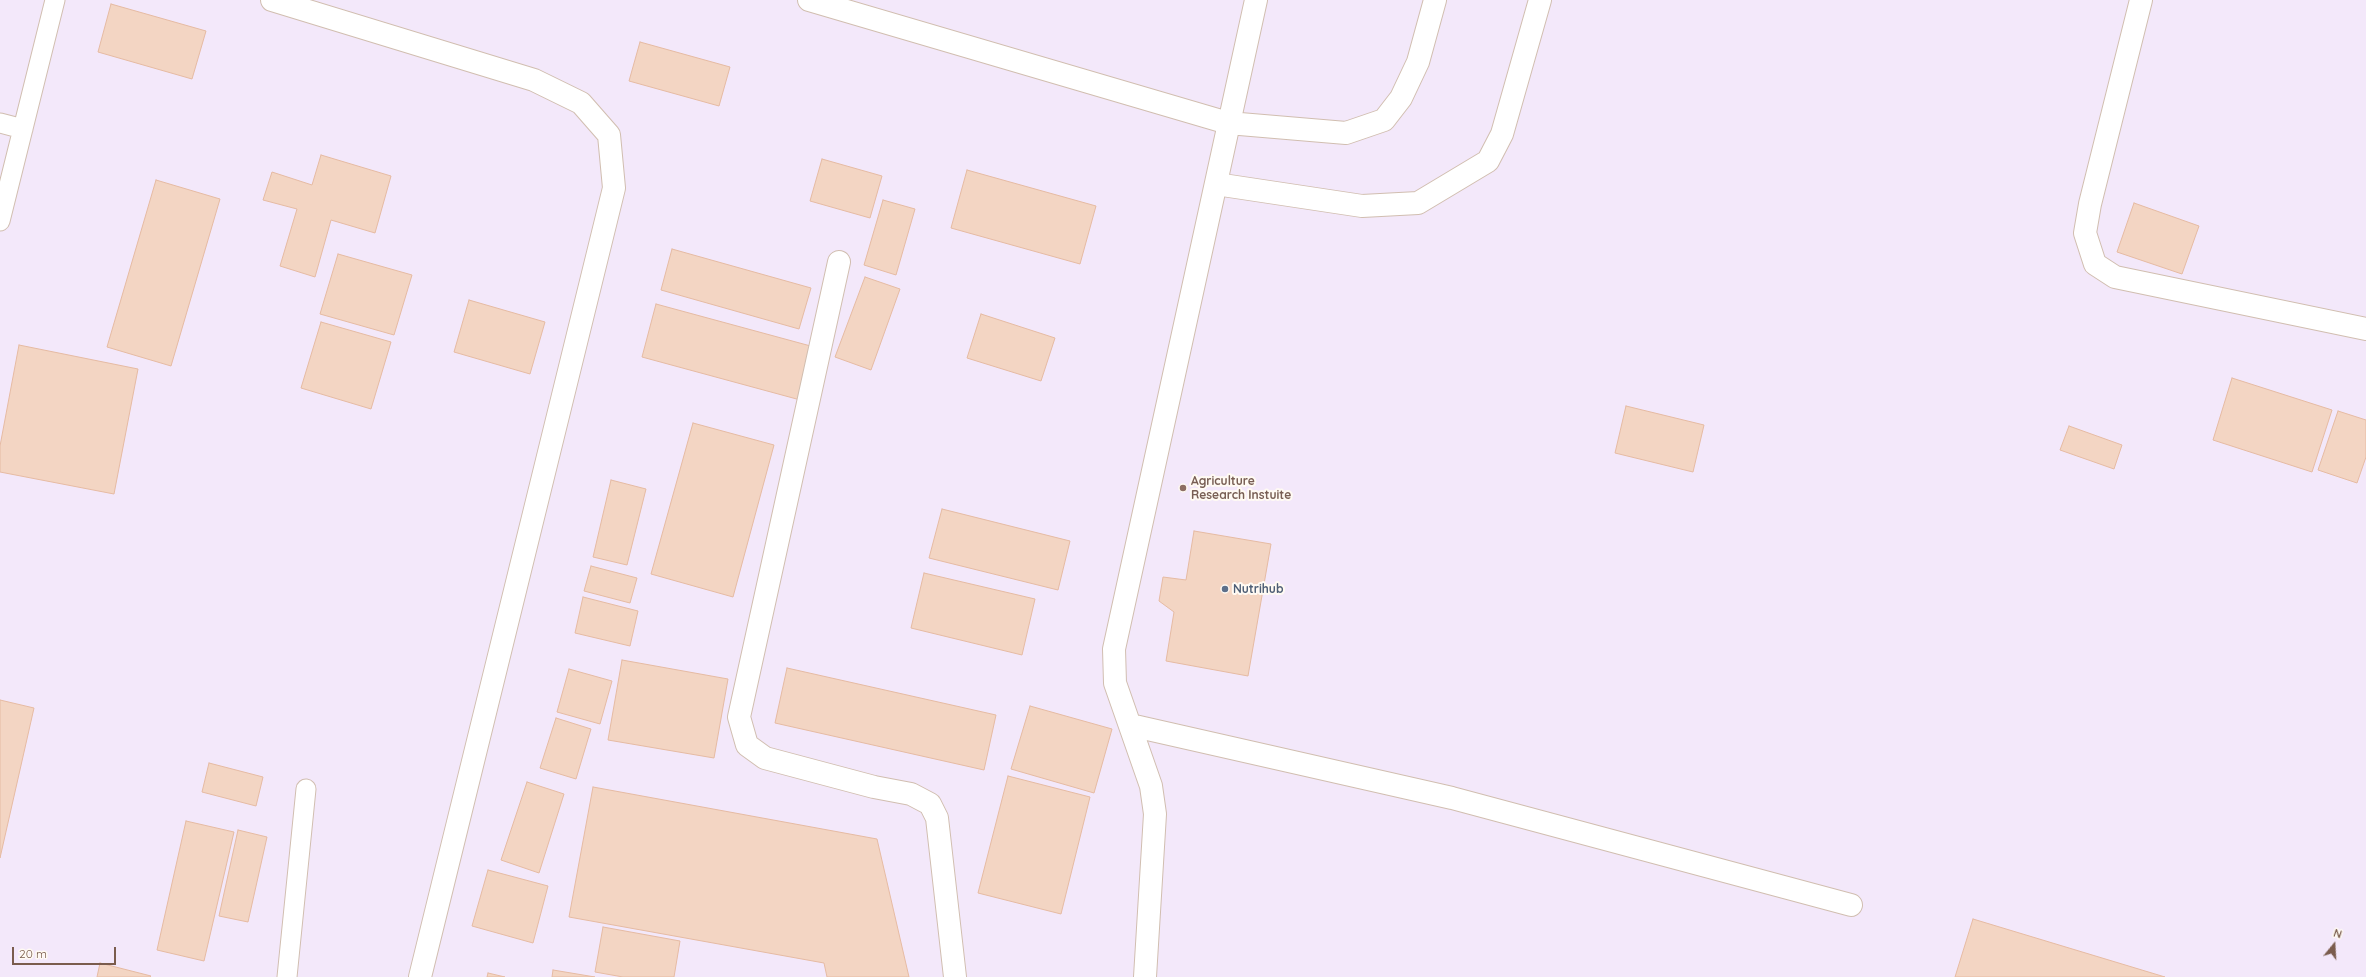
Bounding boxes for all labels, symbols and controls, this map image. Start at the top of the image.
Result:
place label: Agriculture Research Instuite [1191,474,1291,502]
marker: Agriculture Research Instuite [1178,483,1188,493]
place label: Nutrihub [1233,582,1283,596]
marker: Nutrihub [1220,584,1230,594]
north arrow [2314,925,2354,965]
text: N [2332,926,2344,941]
scale bar [14,939,118,965]
text: 20 m [19,946,47,961]

